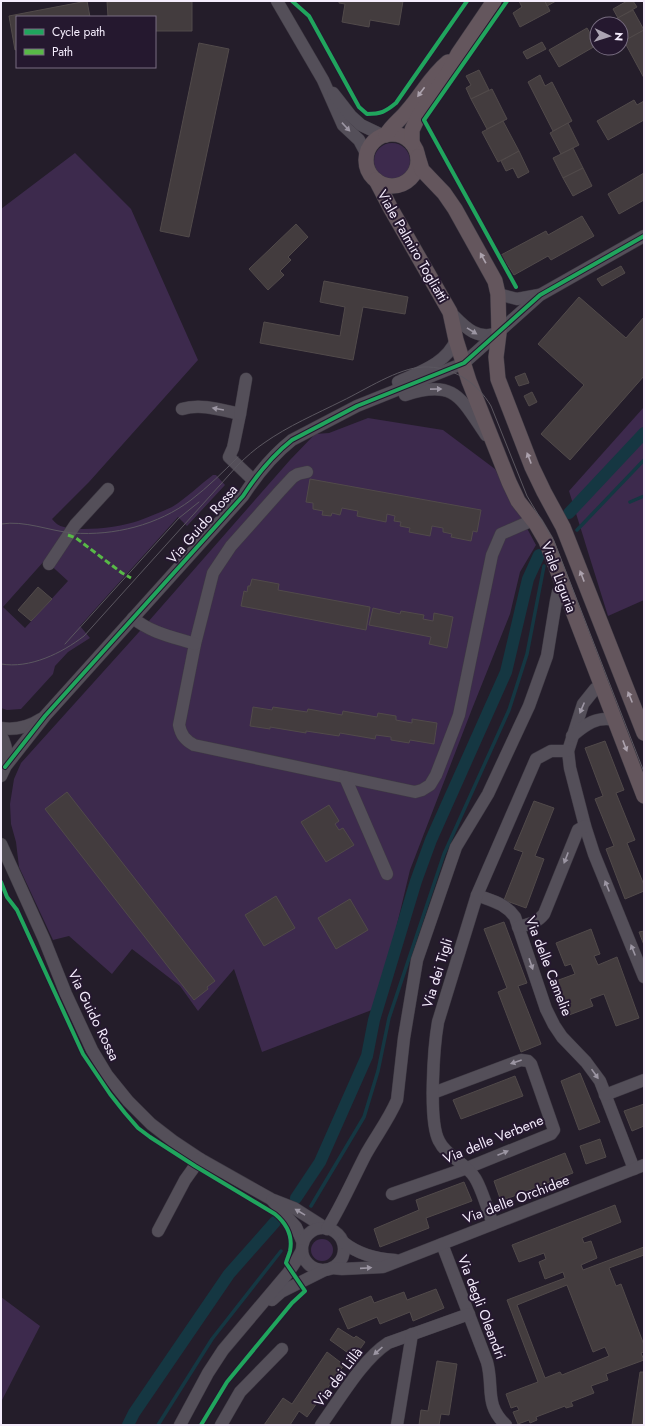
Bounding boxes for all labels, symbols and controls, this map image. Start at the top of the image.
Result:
legend [16,16,156,68]
north arrow [589,16,629,56]
text: Cycle path [52,23,105,41]
text: N [611,32,627,42]
text: Path [52,43,73,61]
one-way arrow [417,86,425,97]
one-way arrow [341,122,351,132]
street label: Viale Palmiro Togliatti [373,186,453,306]
one-way arrow [479,252,486,264]
one-way arrow [466,327,478,334]
one-way arrow [430,386,442,393]
one-way arrow [212,406,224,412]
one-way arrow [525,451,531,463]
street label: Via Guido Rossa [162,480,242,568]
street label: Viale Liguria [536,539,582,615]
one-way arrow [579,569,585,581]
one-way arrow [626,690,632,702]
one-way arrow [579,702,585,713]
one-way arrow [622,740,628,752]
one-way arrow [562,853,568,865]
one-way arrow [603,879,609,891]
street label: Via delle Camelie [521,913,577,1019]
street label: Via dei Tigli [417,936,457,1010]
one-way arrow [629,943,635,955]
one-way arrow [528,958,534,970]
street label: Via Guido Rossa [63,966,125,1064]
one-way arrow [509,1060,521,1066]
one-way arrow [591,1069,599,1079]
street label: Via delle Verbene [440,1110,546,1168]
one-way arrow [497,1150,509,1156]
street label: Via delle Orchidee [460,1169,572,1229]
one-way arrow [294,1208,306,1215]
street label: Via degli Oleandri [453,1252,511,1362]
one-way arrow [360,1264,372,1271]
street label: Via dei Lillà [309,1343,367,1411]
one-way arrow [373,1346,383,1355]

